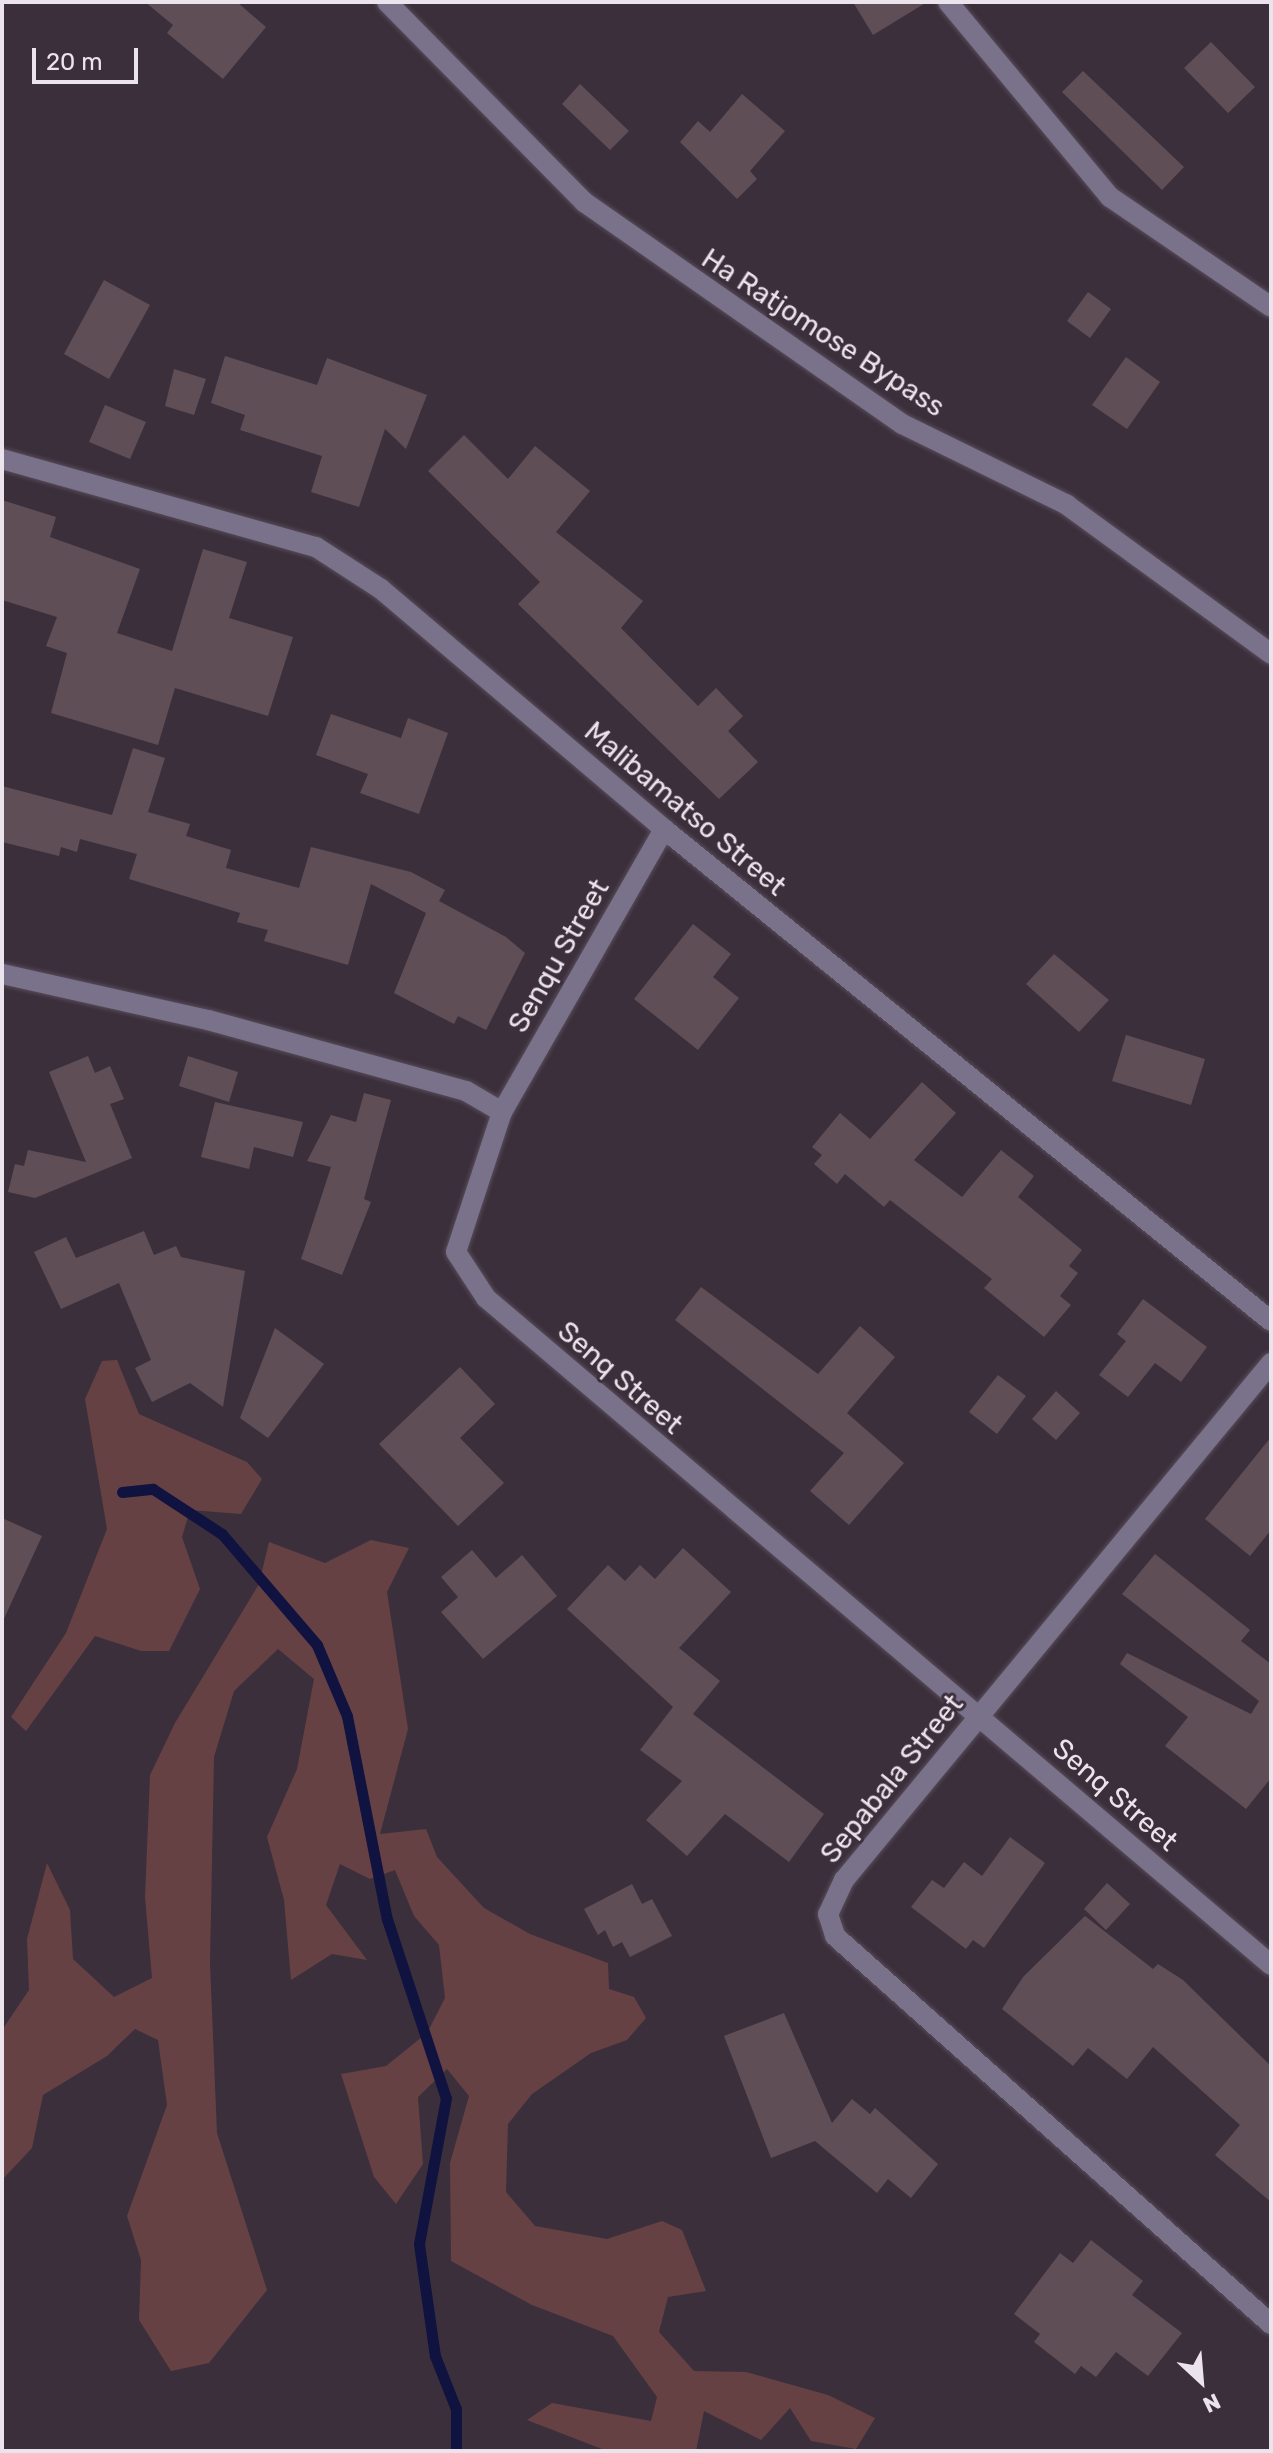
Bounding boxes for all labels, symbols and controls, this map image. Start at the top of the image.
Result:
scale bar [36,32,142,82]
text: 20 m [46,48,103,76]
street label: Ha Ratjomose Bypass [695,242,951,424]
street label: Malibamatso Street [577,715,793,903]
street label: Senqu Street [502,873,616,1039]
street label: Senq Street [551,1315,689,1441]
street label: Sepabala Street [814,1688,970,1870]
street label: Senq Street [1046,1732,1184,1858]
north arrow [1161,2341,1241,2421]
text: N [1199,2387,1225,2419]

